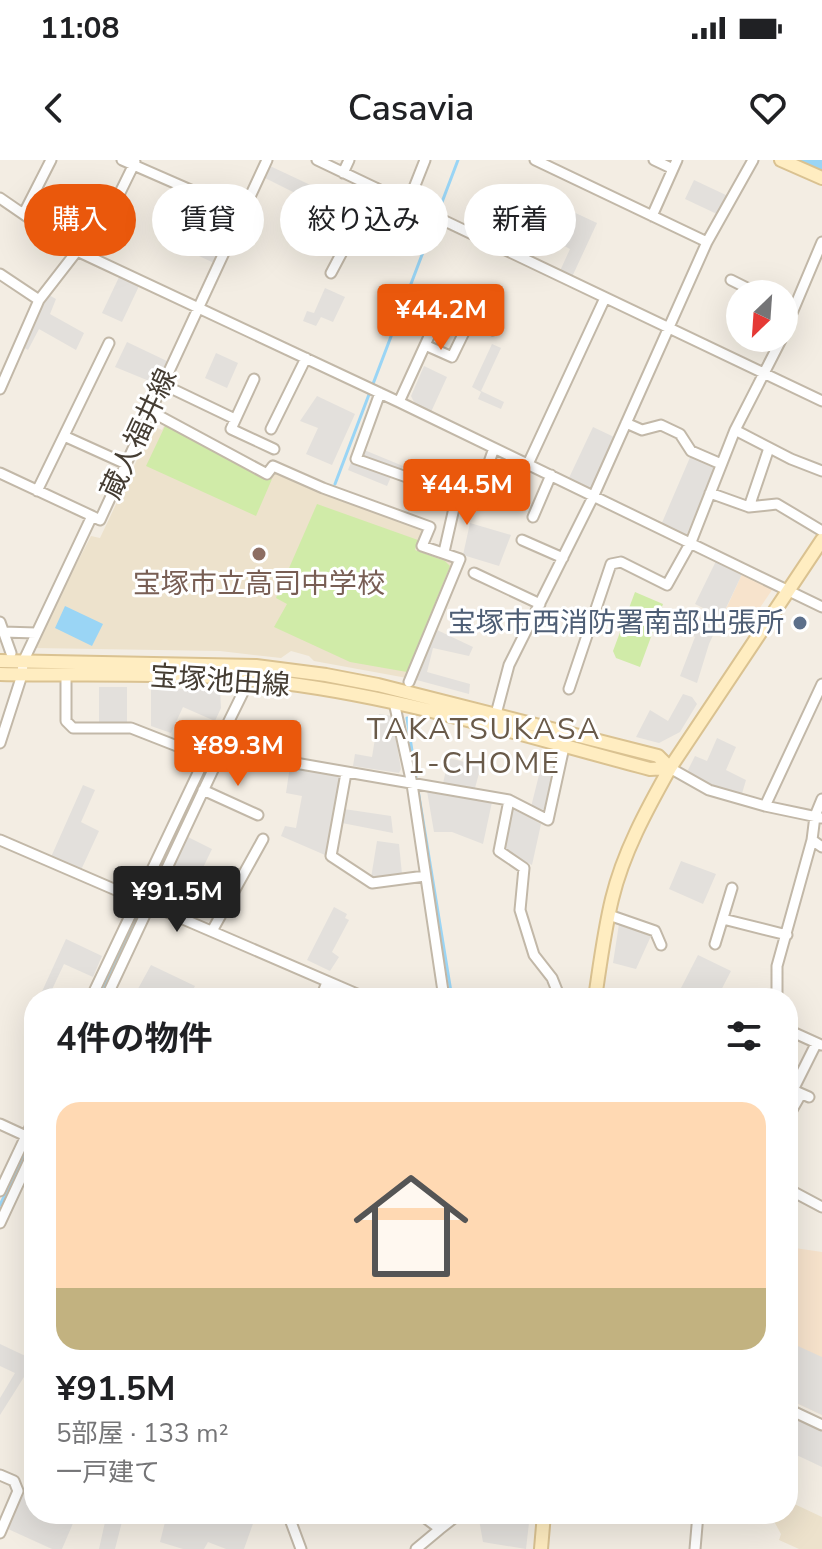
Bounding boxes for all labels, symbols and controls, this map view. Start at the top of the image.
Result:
text: 11:08 [40,8,119,49]
text: Casavia [348,84,474,133]
icon: back [32,86,76,130]
icon: heart [746,86,790,130]
chip: 購入 [24,184,136,256]
chip: 賃貸 [152,184,264,256]
chip: 絞り込み [280,184,448,256]
chip: 新着 [464,184,576,256]
north arrow [726,280,798,352]
map controls [726,280,798,352]
pin: ¥44.2M [376,284,506,352]
text: ¥44.2M [395,292,487,327]
street label: 蔵人福井線 [92,363,186,505]
pin: ¥44.5M [402,459,532,527]
text: ¥44.5M [421,467,513,502]
marker: 宝塚市立高司中学校 [250,545,268,563]
place label: 宝塚市立高司中学校 [133,565,385,603]
place label: 宝塚市西消防署南部出張所 [448,604,784,642]
marker: 宝塚市西消防署南部出張所 [791,614,809,632]
street label: 宝塚池田線 [149,657,291,705]
district label: TAKATSUKASA 1-CHOME [367,709,601,784]
pin: ¥89.3M [173,720,303,788]
text: ¥89.3M [192,728,284,763]
pin: ¥91.5M [112,866,242,934]
text: ¥91.5M [131,874,223,909]
icon: filters [722,1014,766,1058]
text: 4件の物件 [56,1016,212,1062]
icon: home [339,1154,483,1298]
text: ¥91.5M [56,1366,176,1412]
text: 5部屋 · 133 m² [56,1416,229,1451]
text: 一戸建て [56,1455,160,1490]

